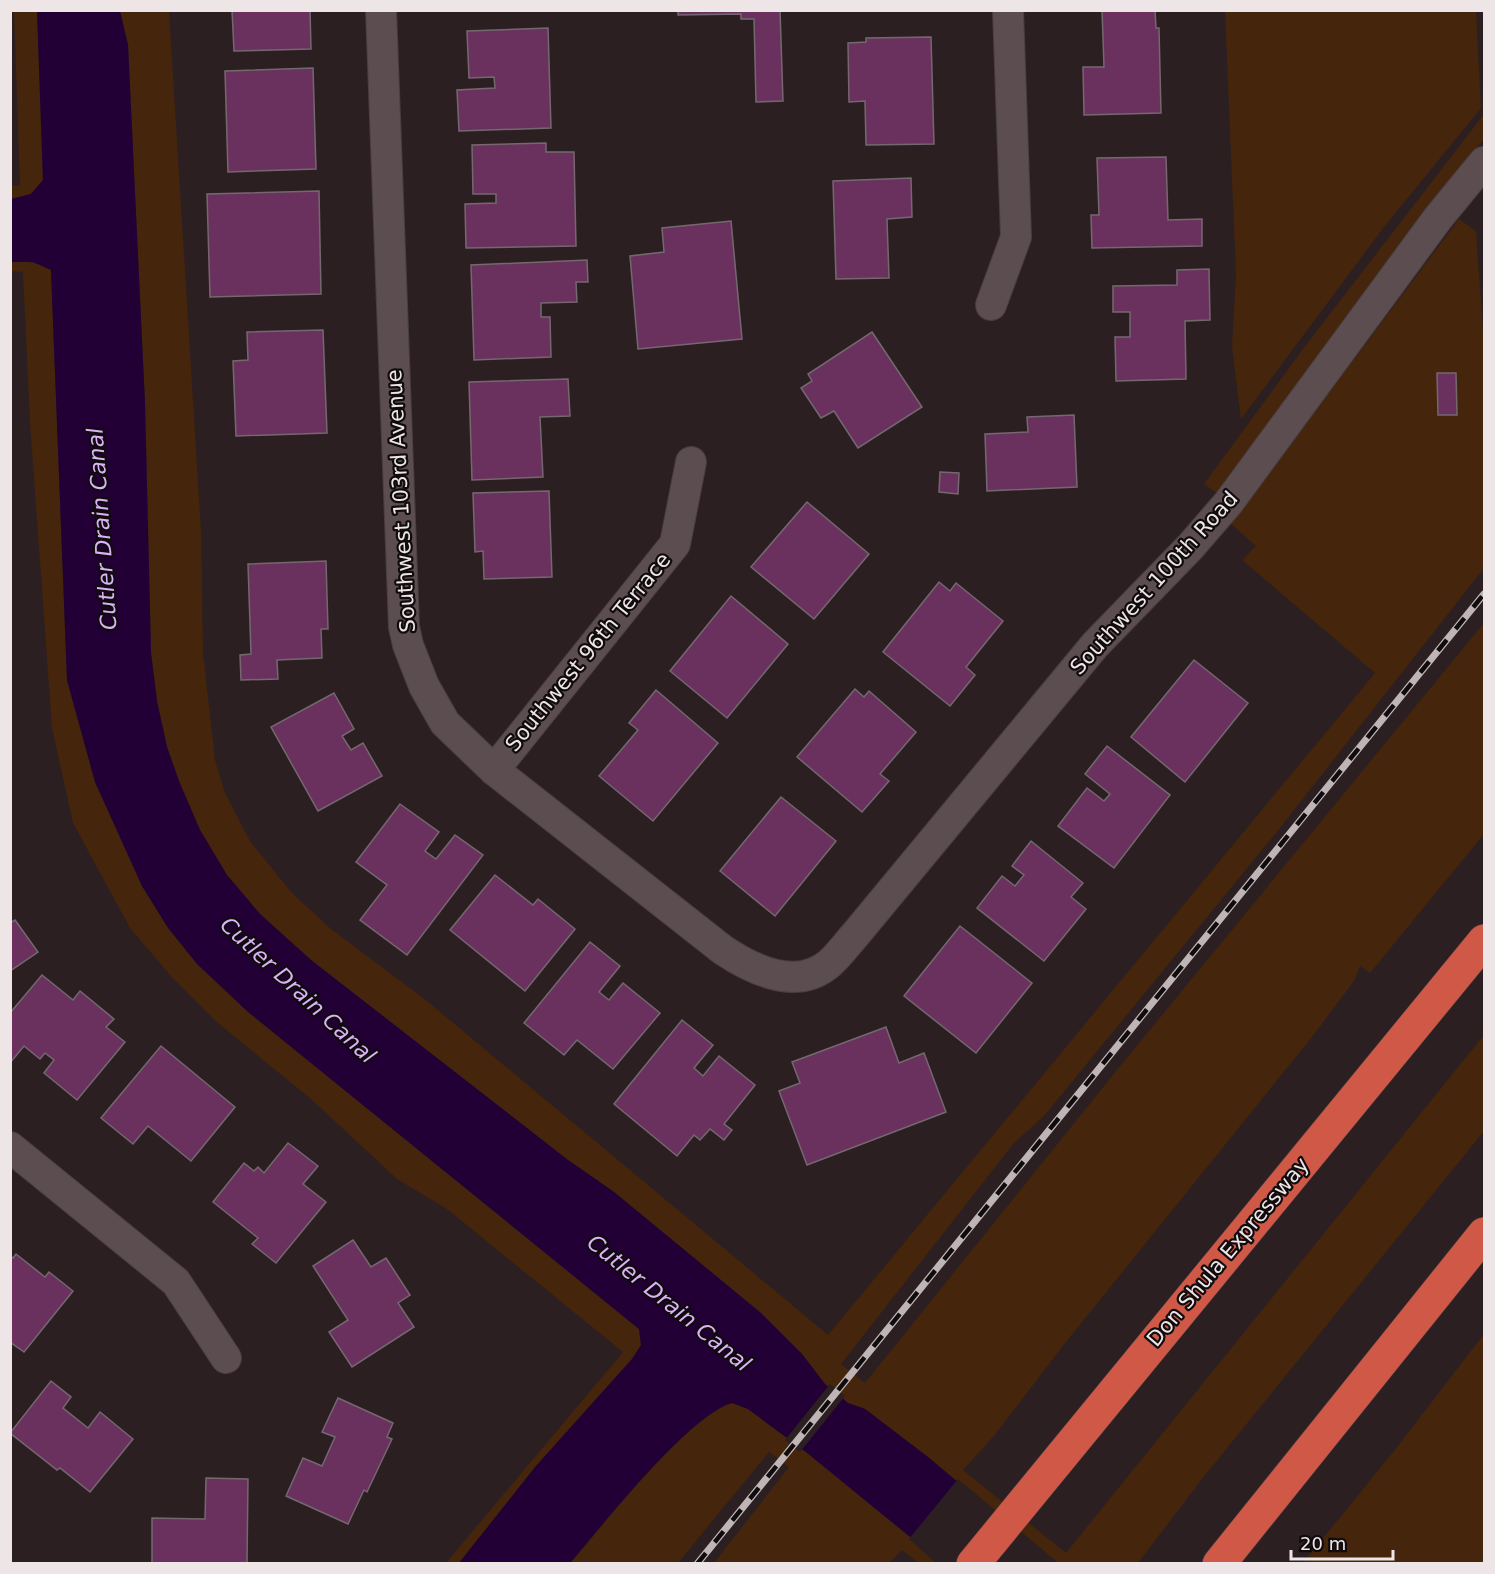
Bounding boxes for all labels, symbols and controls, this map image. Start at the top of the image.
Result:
street label: Southwest 103rd Avenue [382,369,420,633]
water label: Cutler Drain Canal [82,427,122,631]
street label: Southwest 100th Road [1065,487,1243,679]
street label: Southwest 96th Terrace [501,548,675,756]
water label: Cutler Drain Canal [215,912,381,1068]
street label: Don Shula Expressway [1142,1153,1314,1351]
water label: Cutler Drain Canal [582,1230,756,1376]
scale bar [1291,1523,1393,1561]
text: 20 m [1300,1533,1346,1554]

